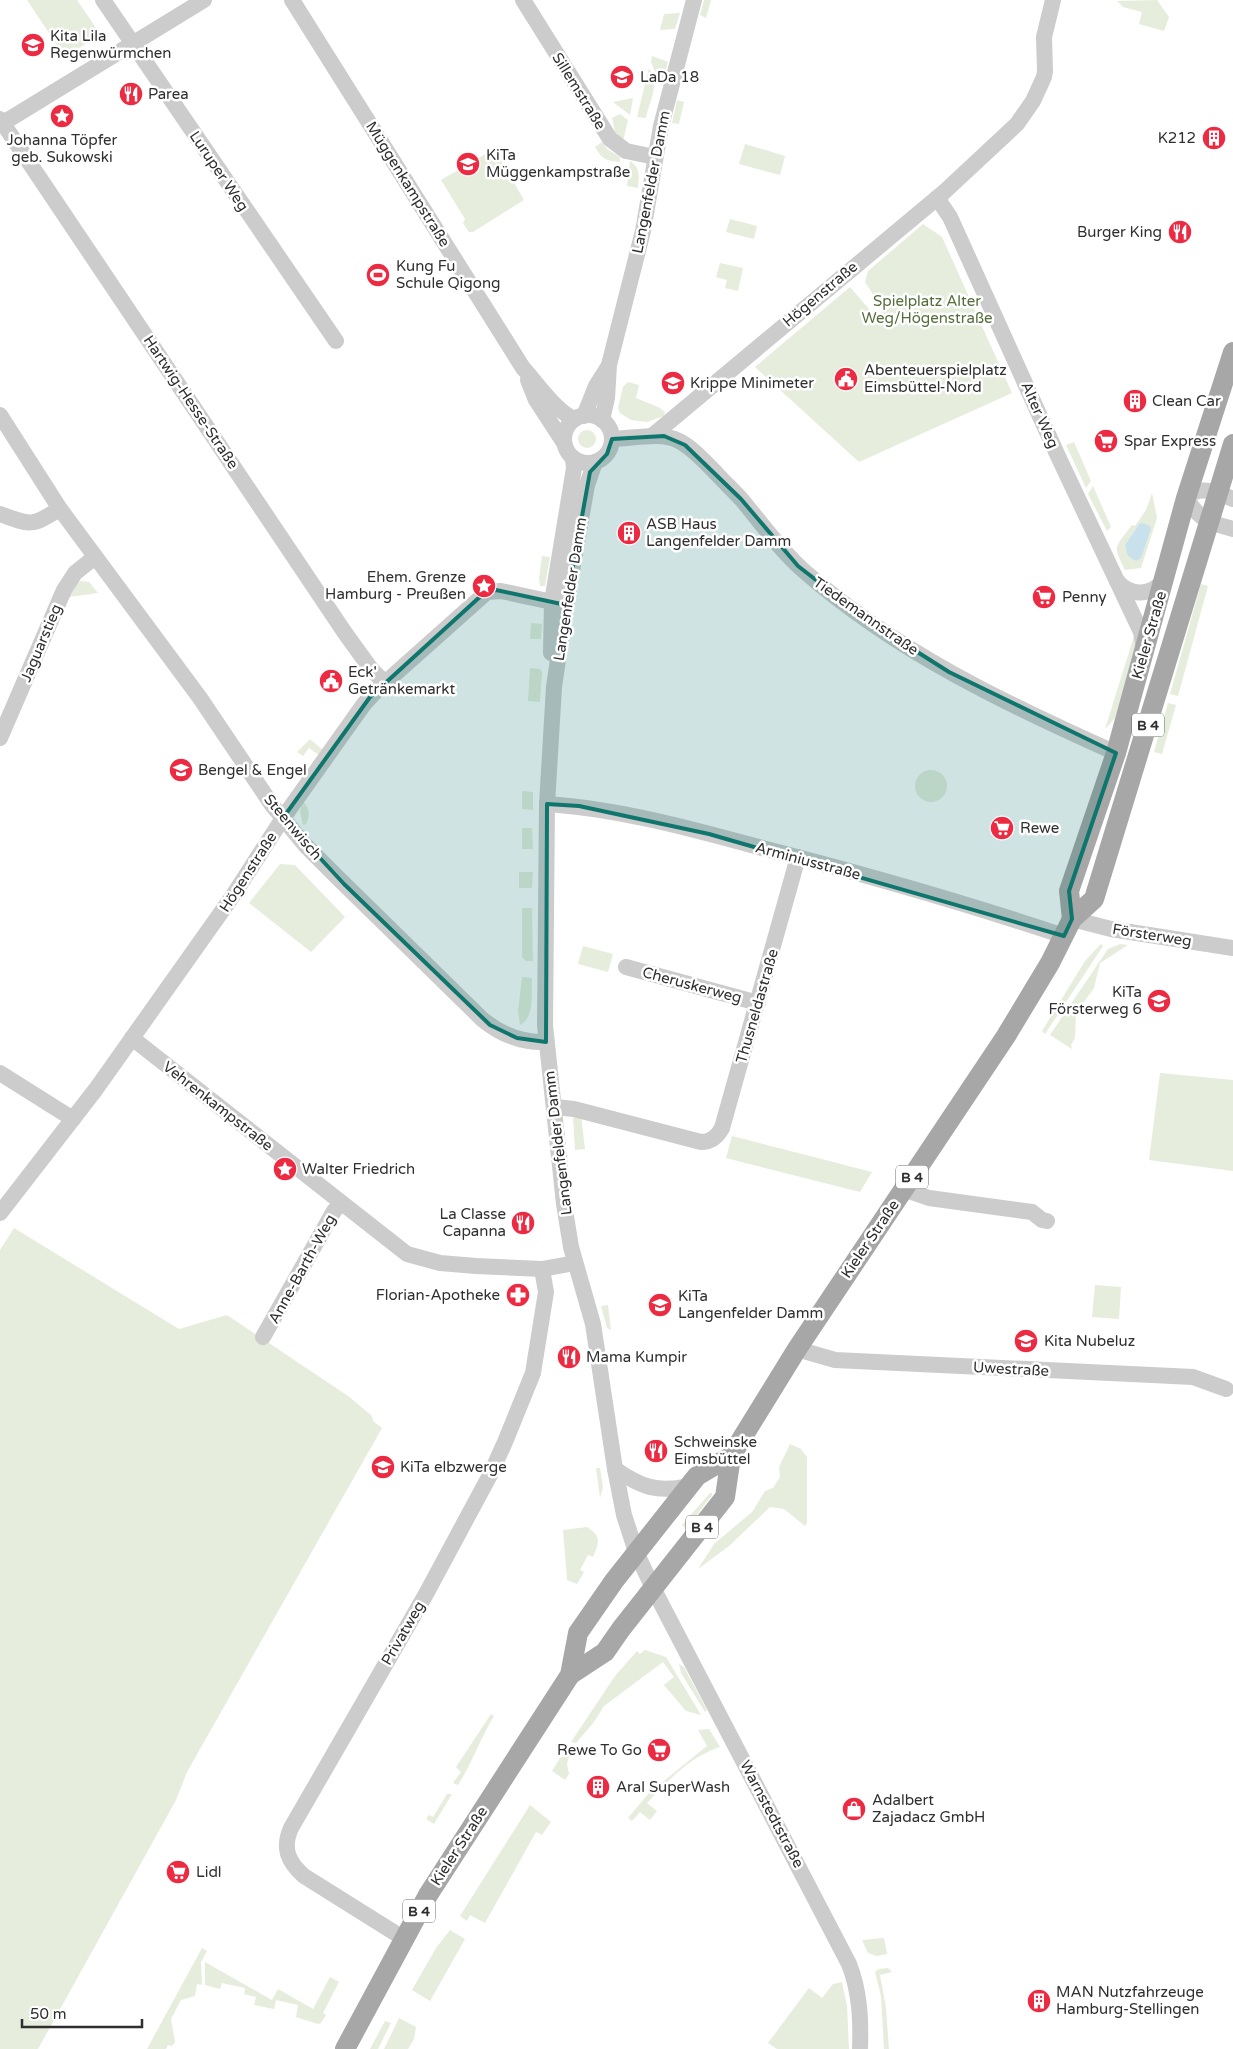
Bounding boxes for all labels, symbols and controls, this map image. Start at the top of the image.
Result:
place label: Kita Lila Regenwürmchen [50,27,171,62]
school or university icon: Kita Lila Regenwürmchen [20,32,46,58]
street label: Sillemstraße [548,49,610,133]
school or university icon: LaDa 18 [609,64,635,90]
place label: LaDa 18 [640,68,699,86]
restaurant icon: Parea [118,81,144,107]
place label: Parea [148,85,189,103]
place icon: Johanna Töpfer geb. Sukowski [49,103,75,129]
street label: Langenfelder Damm [628,109,674,255]
street label: Müggenkampstraße [362,118,454,250]
building icon: K212 [1201,125,1227,151]
street label: Luruper Weg [186,128,252,214]
place label: K212 [1158,129,1196,147]
place label: Johanna Töpfer geb. Sukowski [7,131,117,166]
place label: KiTa Müggenkampstraße [486,146,630,181]
school or university icon: KiTa Müggenkampstraße [455,151,481,177]
restaurant icon: Burger King [1167,219,1193,245]
place label: Burger King [1077,223,1162,241]
place label: Kung Fu Schule Qigong [396,257,501,292]
street label: Högenstraße [779,258,861,330]
sports icon: Kung Fu Schule Qigong [365,262,391,288]
park label: Spielplatz Alter Weg/Högenstraße [861,292,993,327]
street label: Hartwig-Hesse-Straße [140,332,242,472]
place label: Abenteuerspielplatz Eimsbüttel-Nord [864,361,1007,396]
public building icon: Abenteuerspielplatz Eimsbüttel-Nord [833,366,859,392]
school or university icon: Krippe Minimeter [660,370,686,396]
place label: Krippe Minimeter [690,374,814,392]
street label: Alter Weg [1017,379,1063,451]
building icon: Clean Car [1122,388,1148,414]
place label: Clean Car [1152,392,1221,410]
supermarket icon: Spar Express [1093,428,1119,454]
place label: Spar Express [1124,432,1216,450]
place label: ASB Haus Langenfelder Damm [646,515,791,550]
street label: Langenfelder Damm [550,516,590,662]
building icon: ASB Haus Langenfelder Damm [616,520,642,546]
place label: Ehem. Grenze Hamburg - Preußen [325,568,466,603]
place icon: Ehem. Grenze Hamburg - Preußen [471,573,497,599]
street label: Tiedemannstraße [810,573,922,659]
supermarket icon: Penny [1031,584,1057,610]
place label: Penny [1062,588,1107,606]
street label: Kieler Straße [1128,589,1170,681]
street label: Jaguarstieg [17,601,65,685]
place label: Eck' Getränkemarkt [348,663,456,698]
public building icon: Eck' Getränkemarkt [318,668,344,694]
road number: B 4 [1132,714,1164,736]
school or university icon: Bengel & Engel [168,757,194,783]
place label: Bengel & Engel [198,761,307,779]
street label: Steenwisch [260,790,326,864]
supermarket icon: Rewe [989,815,1015,841]
place label: Rewe [1020,819,1059,837]
street label: Högenstraße [215,829,281,915]
street label: Arminiusstraße [753,838,863,884]
street label: Försterweg [1111,920,1193,950]
street label: Thusneldastraße [732,947,782,1065]
street label: Cheruskerweg [640,963,744,1007]
place label: KiTa Försterweg 6 [1049,983,1142,1018]
school or university icon: KiTa Försterweg 6 [1146,988,1172,1014]
street label: Vehrenkampstraße [159,1057,277,1155]
street label: Langenfelder Damm [540,1070,576,1216]
place icon: Walter Friedrich [272,1156,298,1182]
place label: Walter Friedrich [302,1160,415,1178]
road number: B 4 [896,1166,928,1188]
street label: Kieler Straße [837,1196,903,1282]
place label: La Classe Capanna [440,1205,506,1240]
restaurant icon: La Classe Capanna [510,1210,536,1236]
street label: Anne-Barth-Weg [265,1211,339,1327]
pharmacy icon: Florian-Apotheke [505,1282,531,1308]
place label: Florian-Apotheke [376,1286,500,1304]
place label: KiTa Langenfelder Damm [678,1287,823,1322]
school or university icon: KiTa Langenfelder Damm [647,1292,673,1318]
school or university icon: Kita Nubeluz [1013,1328,1039,1354]
place label: Kita Nubeluz [1044,1332,1135,1350]
restaurant icon: Mama Kumpir [556,1344,582,1370]
place label: Mama Kumpir [586,1348,687,1366]
street label: Uwestraße [972,1358,1050,1380]
place label: Schweinske Eimsbüttel [674,1433,757,1468]
restaurant icon: Schweinske Eimsbüttel [643,1438,669,1464]
school or university icon: KiTa elbzwerge [370,1454,396,1480]
place label: KiTa elbzwerge [400,1458,507,1476]
road number: B 4 [686,1515,718,1538]
street label: Privatweg [377,1598,429,1668]
supermarket icon: Rewe To Go [646,1737,672,1763]
place label: Rewe To Go [557,1741,642,1759]
street label: Warnstedtstraße [736,1757,808,1871]
building icon: Aral SuperWash [585,1774,611,1800]
place label: Aral SuperWash [616,1778,730,1796]
place label: Adalbert Zajadacz GmbH [872,1791,985,1826]
shop icon: Adalbert Zajadacz GmbH [841,1796,867,1822]
street label: Kieler Straße [427,1803,491,1889]
supermarket icon: Lidl [165,1859,191,1885]
place label: Lidl [196,1863,222,1881]
road number: B 4 [403,1900,435,1922]
place label: MAN Nutzfahrzeuge Hamburg-Stellingen [1056,1983,1204,2018]
building icon: MAN Nutzfahrzeuge Hamburg-Stellingen [1026,1988,1052,2014]
scale bar [22,1996,142,2028]
text: 50 m [30,2005,67,2023]

